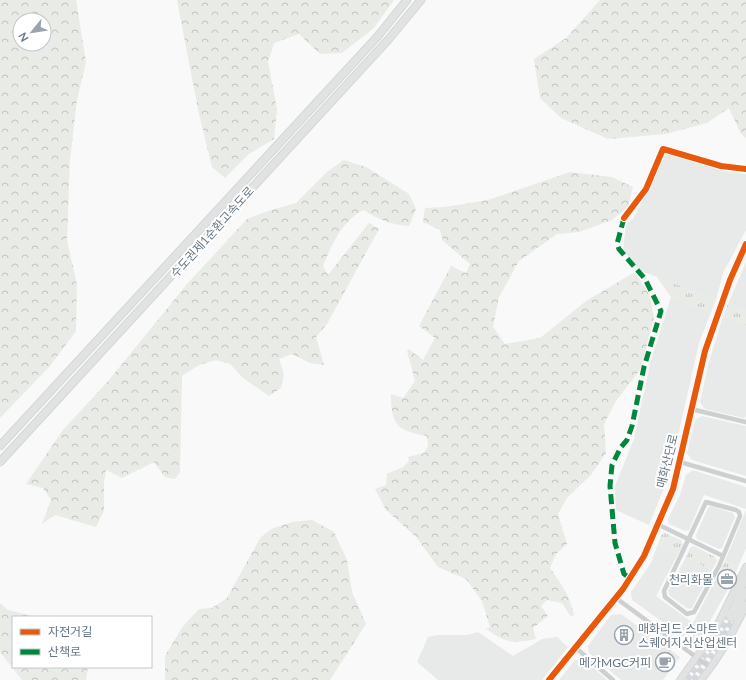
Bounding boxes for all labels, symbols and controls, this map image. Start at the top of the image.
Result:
north arrow [12,12,52,52]
text: N [15,30,31,44]
street label: 수도권제1순환고속도로 [167,183,257,281]
street label: 매화산단로 [653,432,681,490]
office icon: 천리화물 [716,568,738,590]
place label: 천리화물 [669,572,713,587]
legend [12,616,152,668]
place label: 매화리드 스마트 스퀘어지식산업센터 [638,621,737,650]
text: 자전거길 [48,624,92,639]
building icon: 매화리드 스마트 스퀘어지식산업센터 [613,624,635,646]
text: 산책로 [48,644,81,659]
cafe icon: 메가MGC커피 [654,651,676,673]
place label: 메가MGC커피 [579,655,651,670]

